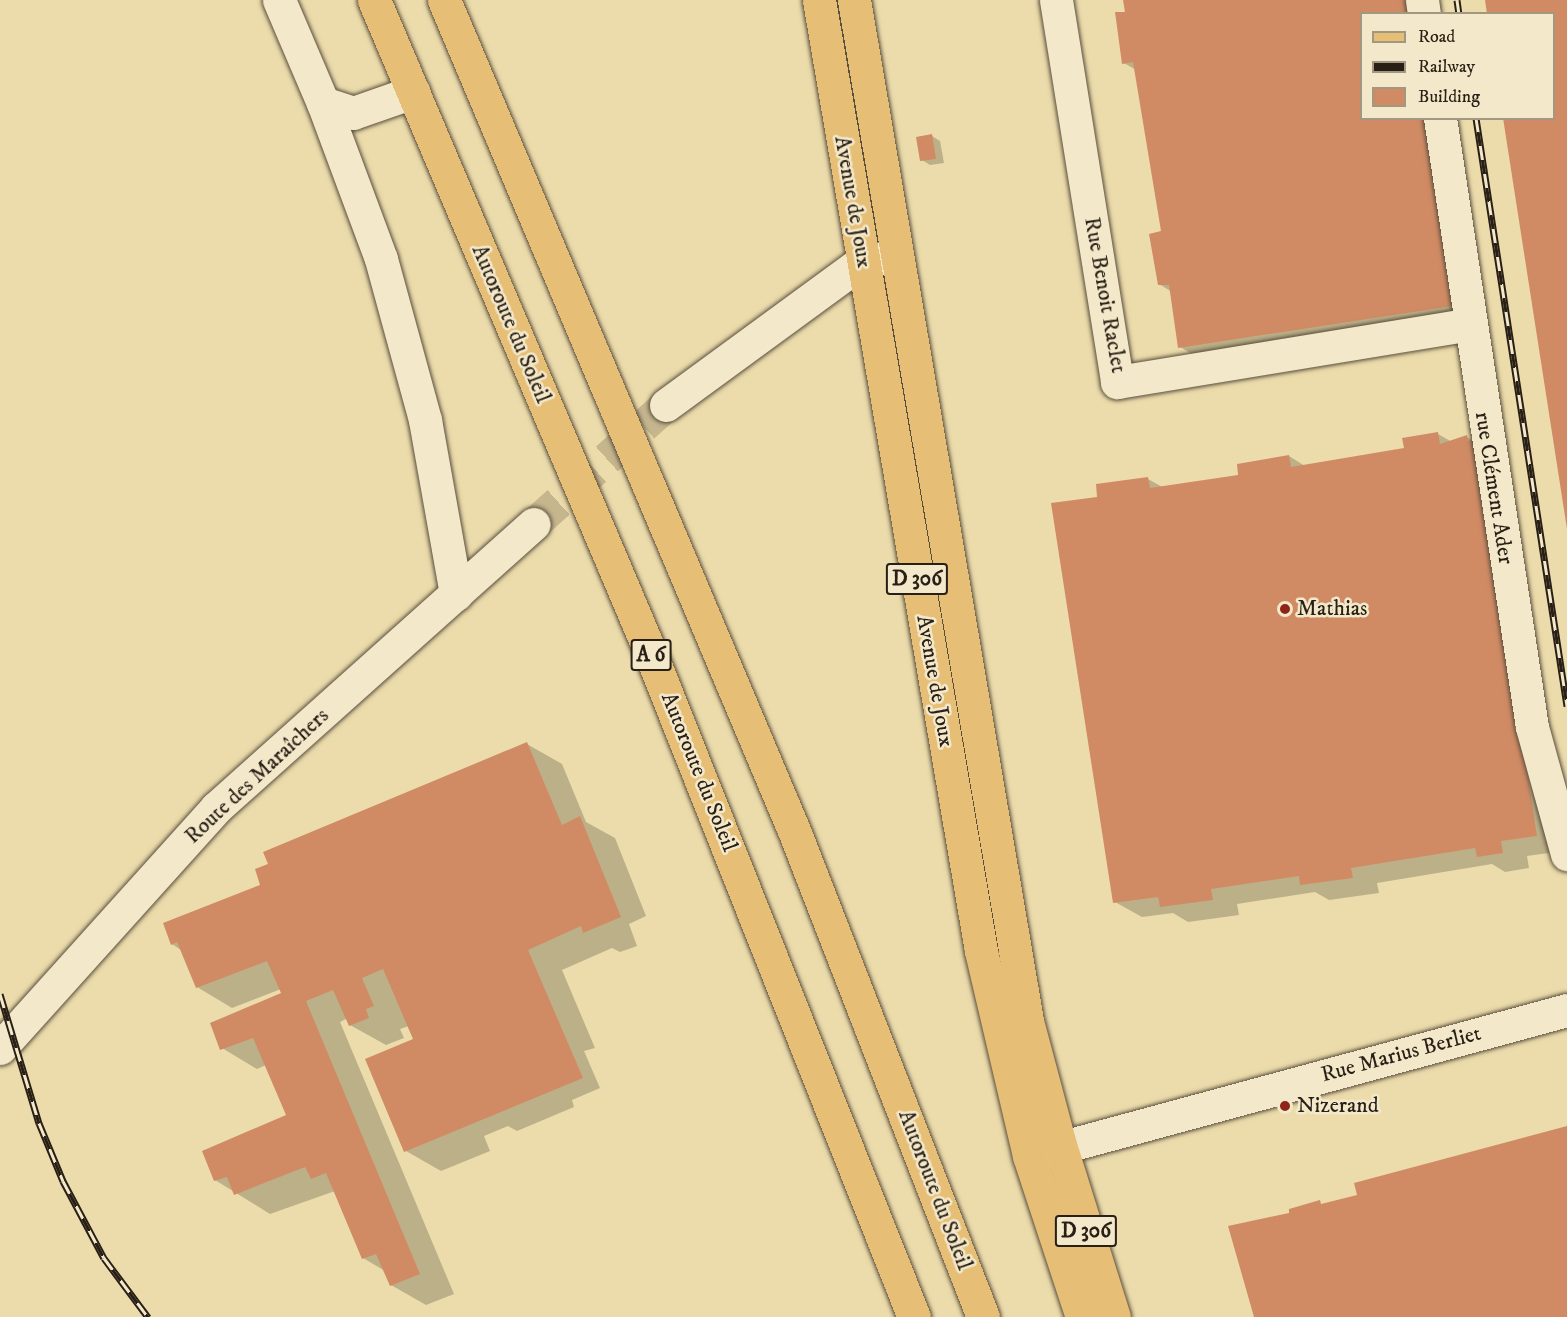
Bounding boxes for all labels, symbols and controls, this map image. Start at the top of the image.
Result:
legend [1360,12,1555,120]
text: Road [1418,26,1455,48]
text: Railway [1418,56,1475,78]
text: Building [1418,86,1480,108]
street label: Avenue de Joux [828,134,878,270]
street label: Rue Benoit Raclet [1078,215,1132,375]
street label: Autoroute du Soleil [466,241,556,407]
street label: rue Clément Ader [1469,410,1519,566]
road number: D 306 [886,561,948,597]
place label: Mathias [1297,596,1367,622]
marker: Mathias [1278,602,1292,616]
street label: Avenue de Joux [910,613,960,749]
road number: A 6 [630,637,672,673]
street label: Autoroute du Soleil [655,689,743,855]
street label: Route des Maraîchers [180,703,334,849]
street label: Rue Marius Berliet [1318,1020,1484,1088]
place label: Nizerand [1297,1093,1379,1119]
marker: Nizerand [1278,1099,1292,1113]
street label: Autoroute du Soleil [892,1106,978,1274]
road number: D 306 [1054,1213,1118,1249]

